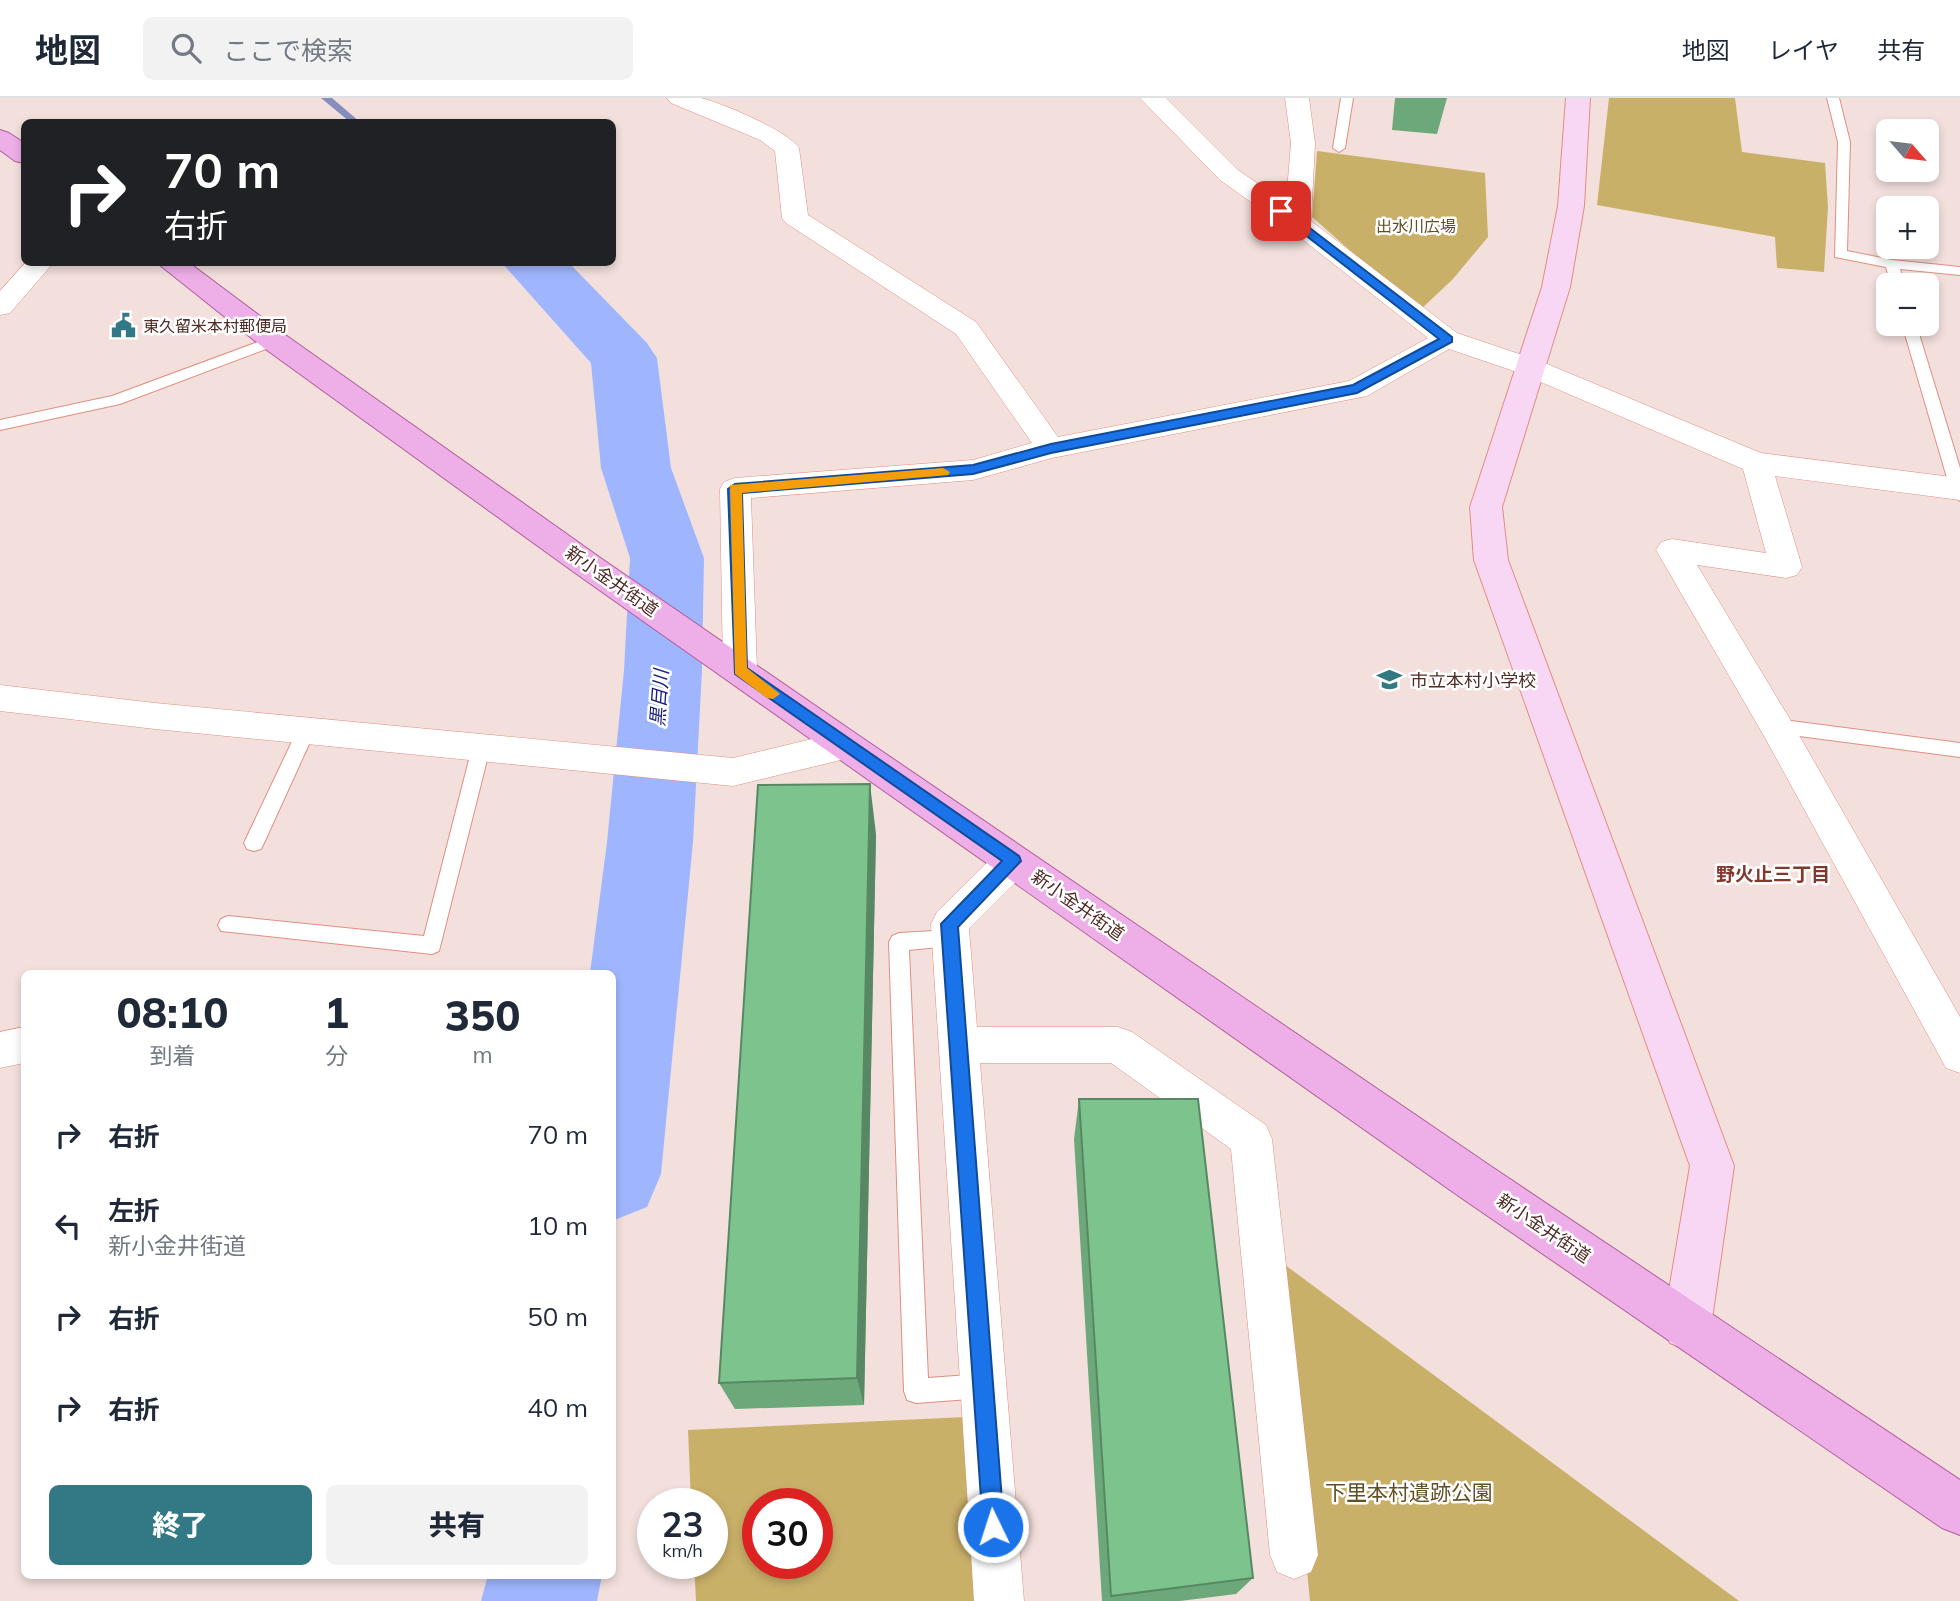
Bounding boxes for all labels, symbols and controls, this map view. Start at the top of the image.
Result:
search box [143,17,633,80]
text: 地図 [35,29,101,70]
icon: search [167,29,205,67]
text: ここで検索 [223,34,353,67]
text: 地図 [1682,35,1730,65]
text: レイヤ [1768,35,1839,65]
text: 共有 [1877,35,1925,65]
north arrow [1876,119,1939,182]
map controls [1876,119,1939,336]
text: 70 m [164,139,280,200]
icon: right [49,147,140,238]
pin [1251,181,1311,241]
icon: arrive [1262,192,1300,230]
button: + [1876,196,1939,259]
text: 右折 [164,205,228,245]
park label: 出水川広場 [1376,216,1456,236]
button: − [1876,273,1939,336]
public building icon: 東久留米本村郵便局 [109,312,137,340]
place label: 東久留米本村郵便局 [143,316,287,336]
street label: 新小金井街道 [561,541,663,621]
school or university icon: 市立本村小学校 [1376,666,1404,694]
water label: 黒目川 [645,667,673,727]
place label: 市立本村小学校 [1410,669,1536,692]
district label: 野火止三丁目 [1716,862,1830,886]
street label: 新小金井街道 [1027,865,1129,945]
text: 08:10 [117,986,228,1039]
text: 1 [324,986,349,1039]
text: 350 [445,989,520,1042]
text: m [472,1040,493,1069]
text: 到着 [149,1041,195,1070]
text: 分 [325,1041,348,1070]
icon: right [49,1116,87,1154]
text: 70 m [527,1118,588,1151]
text: 右折 [108,1120,160,1153]
street label: 新小金井街道 [1493,1188,1595,1268]
text: 左折 [108,1194,160,1227]
icon: left [49,1207,87,1245]
text: 10 m [527,1209,588,1242]
text: 新小金井街道 [108,1231,246,1260]
icon: right [49,1298,87,1336]
text: 50 m [527,1300,588,1333]
text: 右折 [108,1302,160,1335]
icon: right [49,1389,87,1427]
text: 40 m [527,1391,588,1424]
text: 右折 [108,1393,160,1426]
park label: 下里本村遺跡公園 [1325,1479,1493,1505]
button: 終了 [49,1485,312,1565]
button: 共有 [326,1485,588,1565]
speed limit sign: 30 [742,1488,833,1579]
position arrow [956,1490,1030,1564]
text: 23 [661,1502,704,1546]
text: km/h [662,1539,703,1562]

